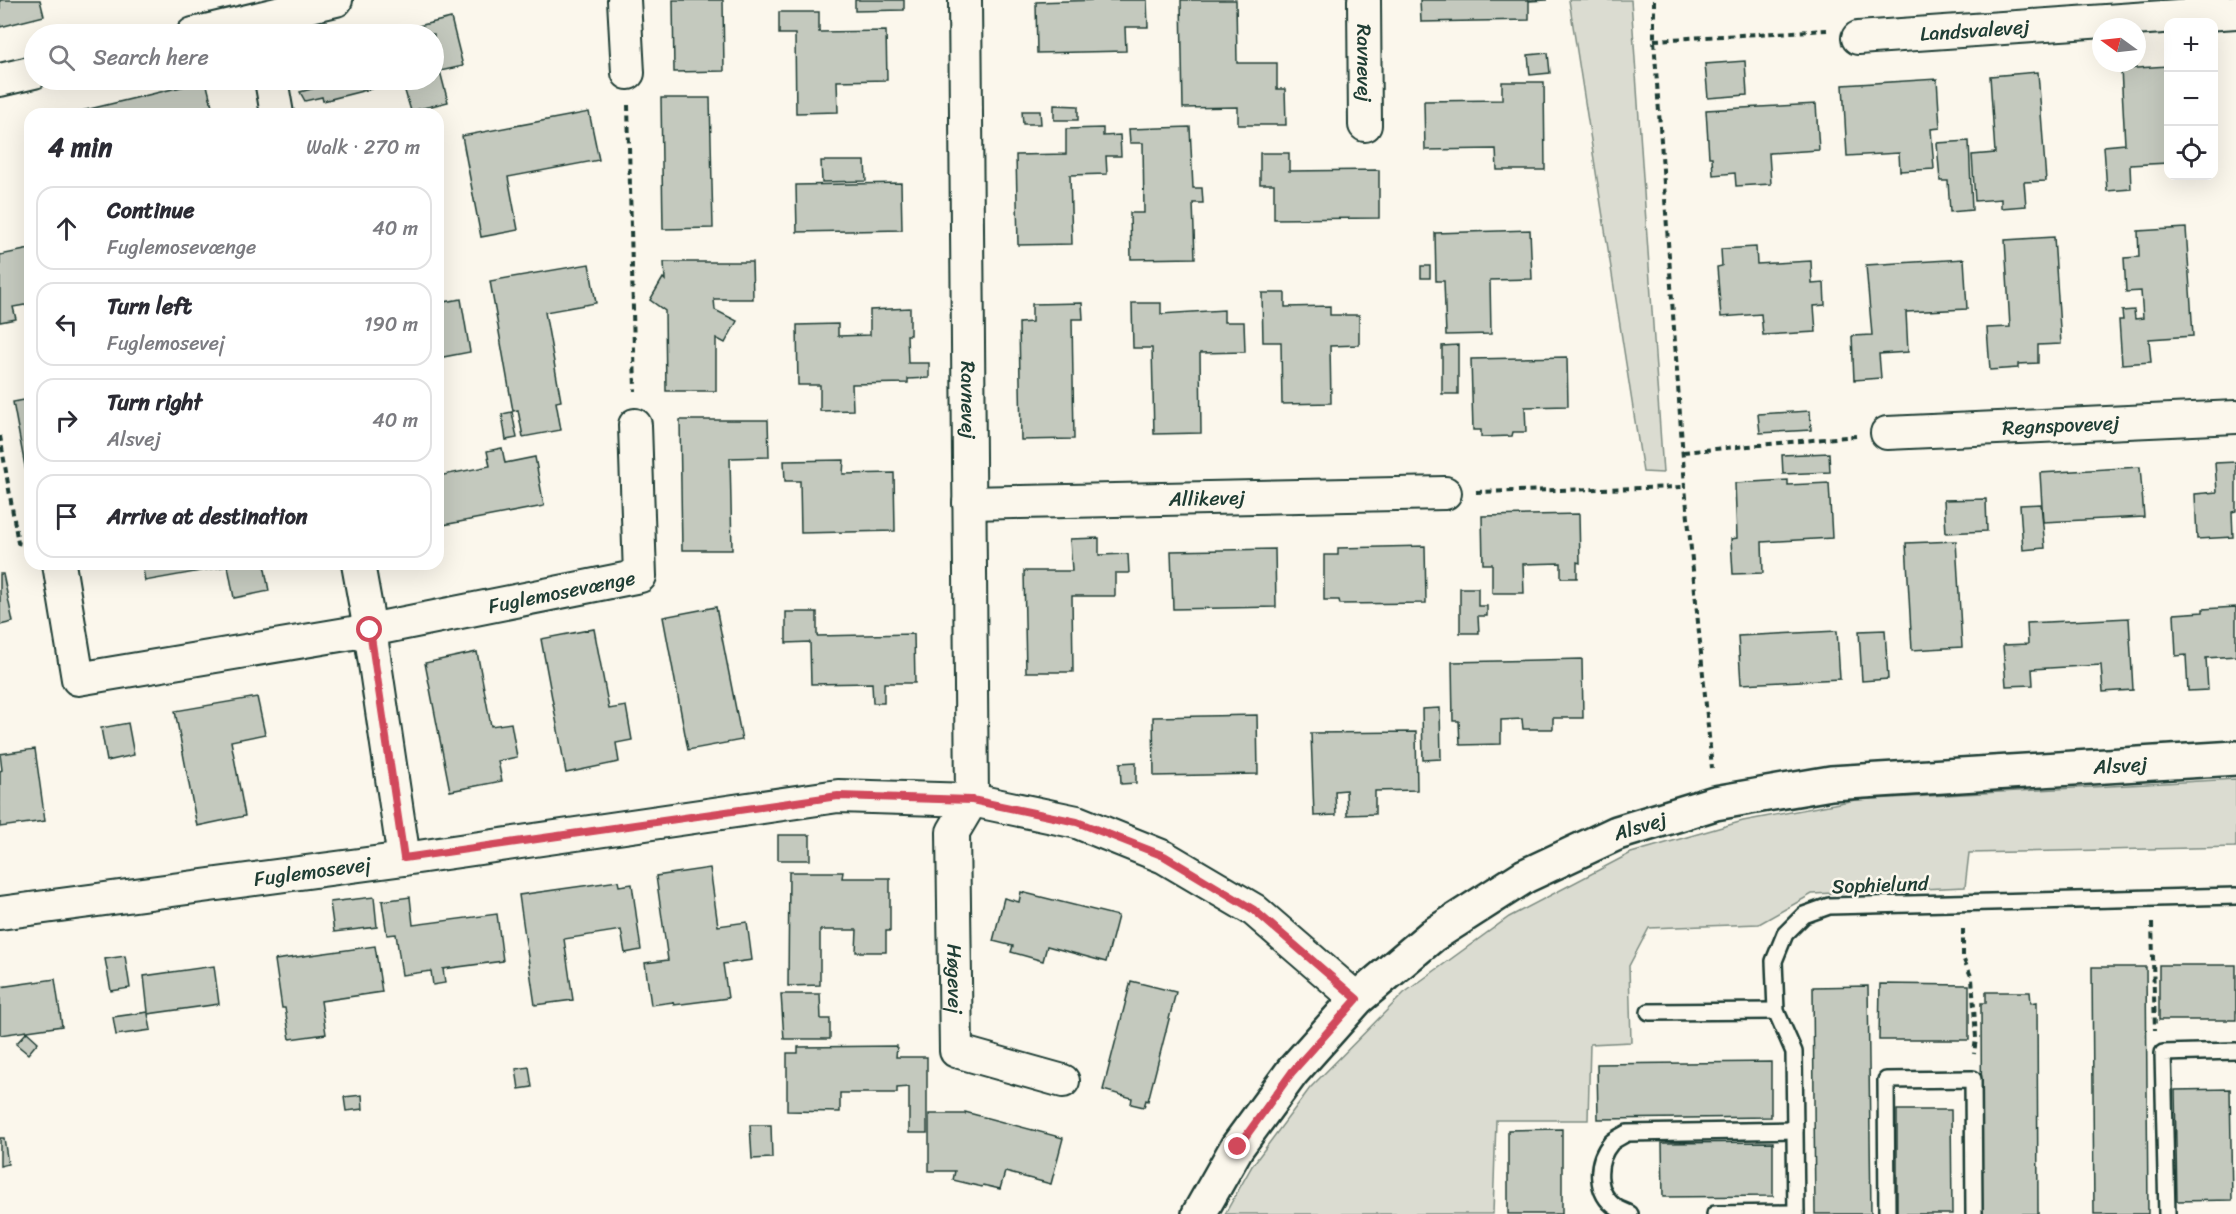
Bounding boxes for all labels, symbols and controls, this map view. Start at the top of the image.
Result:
street label: Landsvalevej [1919,9,2031,51]
north arrow [2092,18,2146,72]
map controls [2164,18,2218,180]
button: + [2164,18,2218,72]
search box [24,24,444,90]
street label: Ravnevej [1347,24,1382,103]
text: Search here [93,38,209,77]
icon: search [45,41,78,74]
button: − [2164,72,2218,126]
text: 4 min [48,124,112,170]
button: locate [2164,126,2218,180]
text: Walk · 270 m [306,130,420,165]
text: Continue [107,191,195,230]
text: 40 m [372,211,418,246]
icon: ahead [50,212,83,245]
text: Fuglemosevænge [107,230,256,265]
text: Turn left [107,287,192,326]
text: 190 m [364,307,418,342]
icon: left [50,308,83,341]
text: Fuglemosevej [107,326,225,361]
street label: Ravnevej [951,361,986,440]
text: Turn right [107,383,202,422]
text: 40 m [372,403,418,438]
icon: right [50,404,83,437]
street label: Regnspovevej [2001,405,2121,445]
text: Alsvej [107,422,161,457]
street label: Allikevej [1167,480,1246,516]
text: Arrive at destination [107,497,308,536]
icon: arrive [50,500,83,533]
street label: Fuglemosevænge [485,560,638,624]
route start [356,616,382,642]
street label: Alsvej [2091,746,2149,784]
street label: Alsvej [1608,801,1671,851]
street label: Fuglemosevej [251,846,374,896]
street label: Sophielund [1831,866,1930,904]
street label: Høgevej [937,943,973,1015]
route end [1224,1133,1250,1159]

